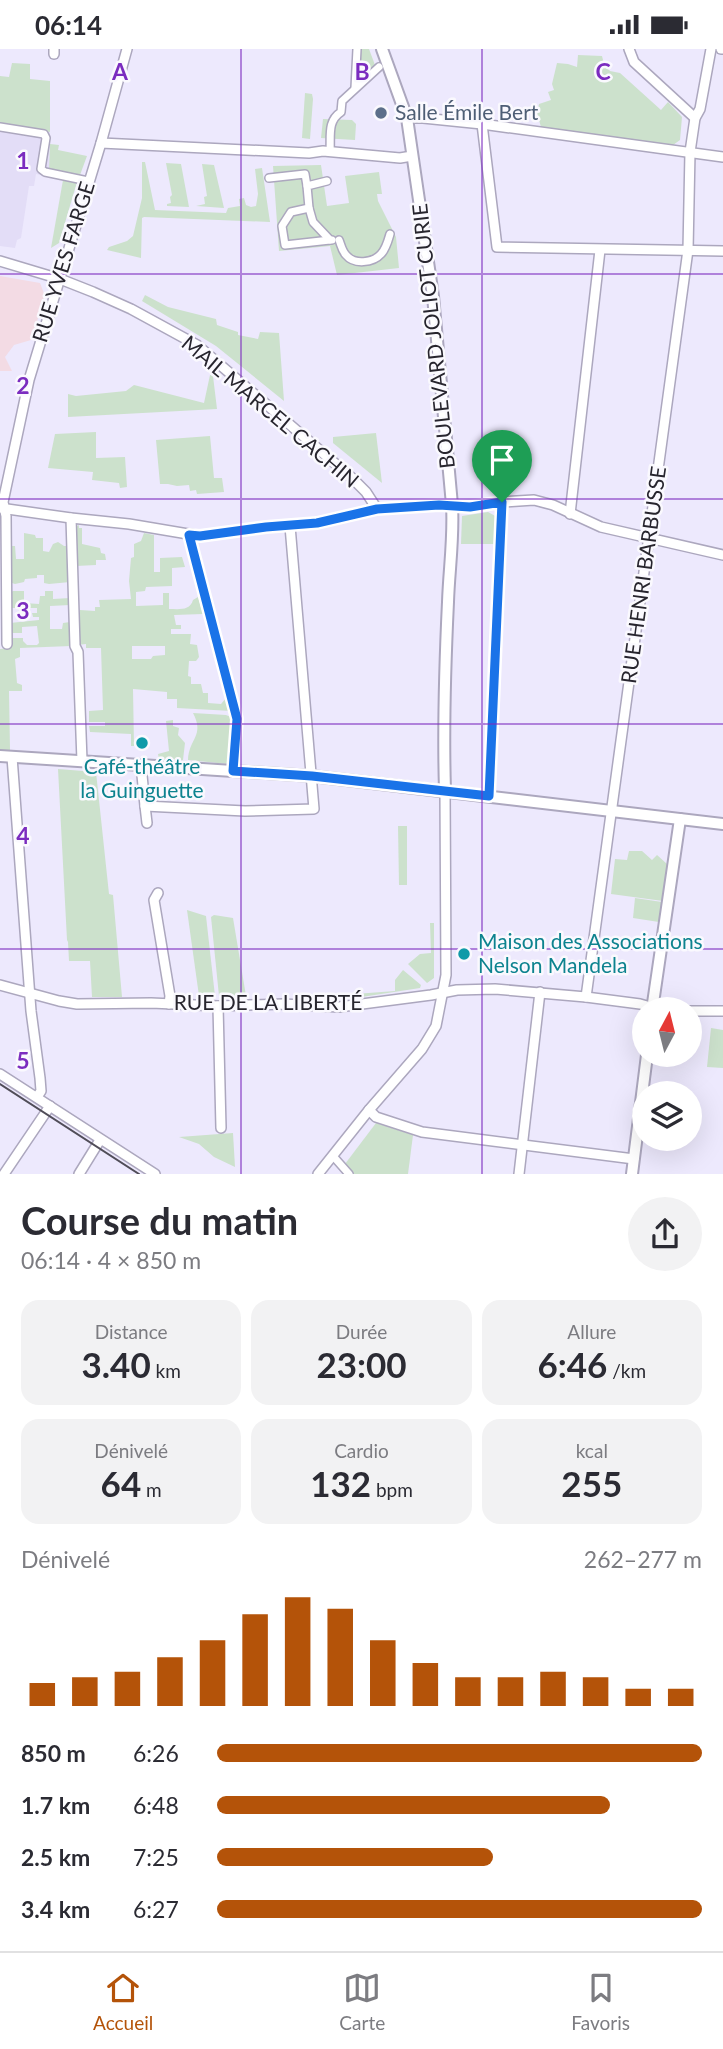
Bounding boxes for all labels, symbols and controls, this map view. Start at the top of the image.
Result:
text: 06:14 [35,9,102,41]
text: A [111,57,129,85]
text: B [354,57,370,85]
text: C [595,57,611,85]
place label: Salle Émile Bert [395,99,539,124]
marker: Salle Émile Bert [373,105,389,121]
text: 1 [16,146,30,174]
street label: RUE YVES FARGE [26,178,99,345]
street label: BOULEVARD JOLIOT CURIE [406,202,459,470]
street label: MAIL MARCEL CACHIN [177,329,365,492]
text: 2 [16,371,30,399]
pin [472,430,532,502]
icon: arrive [483,441,521,479]
street label: RUE HENRI BARBUSSE [615,464,670,685]
text: 3 [16,596,30,624]
marker: Café-théâtre la Guinguette [134,735,150,751]
place label: Café-théâtre la Guinguette [80,753,204,802]
text: 4 [16,821,30,849]
place label: Maison des Associations Nelson Mandela [478,928,703,977]
marker: Maison des Associations Nelson Mandela [456,946,472,962]
street label: RUE DE LA LIBERTÉ [174,989,362,1014]
north arrow [632,997,702,1067]
map controls [632,997,702,1151]
text: 5 [16,1046,30,1074]
button: layers [632,1081,702,1151]
text: Course du matin [21,1197,298,1243]
button: share [628,1197,702,1271]
text: 06:14 · 4 × 850 m [21,1246,201,1274]
text: Distance [95,1320,168,1343]
text: Durée [336,1320,387,1343]
text: Allure [567,1320,616,1343]
text: 3.40 [81,1343,151,1385]
text: 23:00 [316,1343,407,1385]
text: 6:46 [537,1343,607,1385]
text: km [151,1359,181,1382]
text: /km [607,1359,646,1382]
text: Dénivelé [94,1439,168,1462]
text: Cardio [334,1439,389,1462]
text: kcal [576,1439,608,1462]
text: 64 [101,1462,141,1504]
text: 132 [310,1462,371,1504]
text: 255 [561,1462,622,1504]
text: m [141,1478,162,1501]
text: bpm [371,1478,413,1501]
text: Dénivelé [21,1545,110,1573]
text: 262–277 m [584,1545,702,1573]
text: 850 m [21,1739,86,1767]
text: 6:26 [133,1739,179,1767]
text: 1.7 km [21,1791,90,1819]
text: 6:48 [133,1791,179,1819]
text: 2.5 km [21,1843,90,1871]
text: 7:25 [133,1843,179,1871]
text: 3.4 km [21,1895,90,1923]
text: 6:27 [133,1895,179,1923]
tab: Accueil [93,1969,153,2034]
tab: Carte [339,1969,385,2034]
tab: Favoris [571,1969,630,2034]

